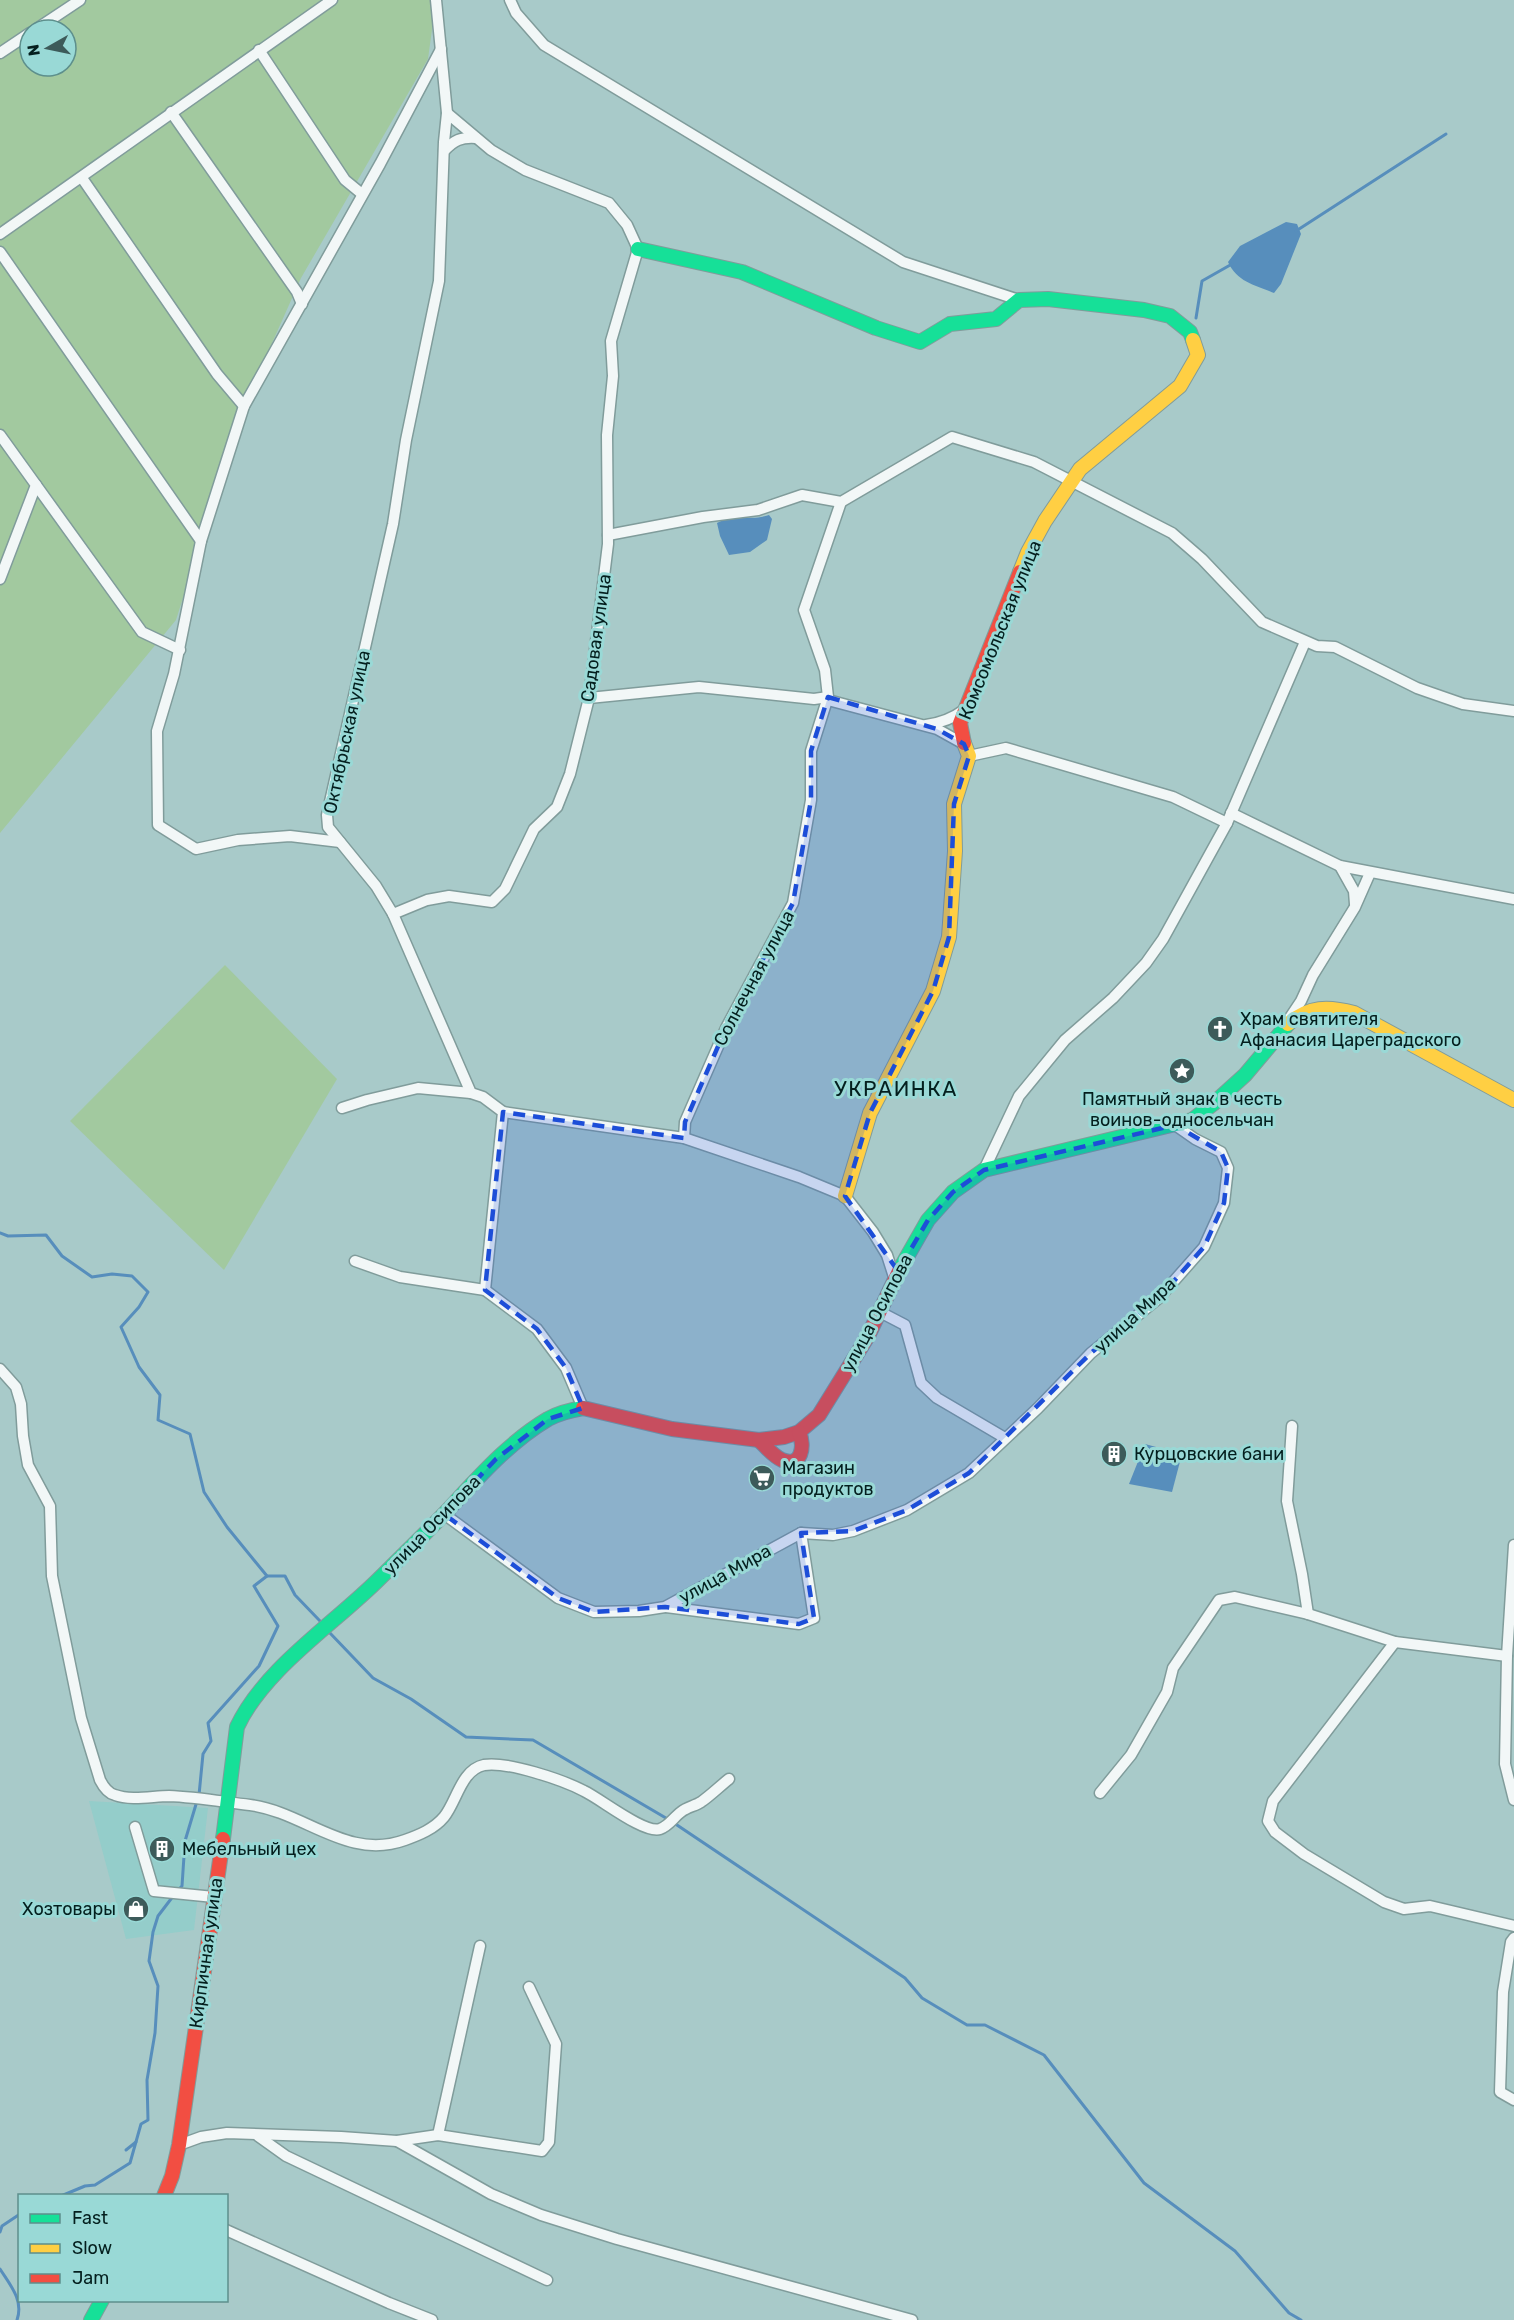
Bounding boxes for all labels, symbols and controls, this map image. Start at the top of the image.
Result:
north arrow [18,18,78,78]
text: N [23,43,44,57]
street label: Комсомольская улица [954,537,1046,723]
street label: Садовая улица [576,573,616,703]
street label: Октябрьская улица [319,648,375,816]
street label: Солнечная улица [709,906,799,1050]
place label: Храм святителя Афанасия Цареградского [1240,1008,1461,1051]
church icon: Храм святителя Афанасия Цареградского [1205,1014,1235,1044]
place icon: Памятный знак в честь воинов-односельчан [1167,1056,1197,1086]
district label: УКРАИНКА [834,1076,958,1101]
place label: Памятный знак в честь воинов-односельчан [1082,1088,1282,1131]
street label: улица Осипова [837,1250,917,1376]
street label: улица Мира [1090,1273,1180,1357]
building icon: Курцовские бани [1099,1439,1129,1469]
place label: Курцовские бани [1134,1443,1284,1465]
place label: Магазин продуктов [782,1457,874,1500]
supermarket icon: Магазин продуктов [747,1463,777,1493]
street label: улица Осипова [379,1470,485,1580]
street label: улица Мира [675,1540,775,1608]
building icon: Мебельный цех [147,1834,177,1864]
place label: Мебельный цех [182,1838,317,1860]
street label: Кирпичная улица [185,1876,227,2030]
shop icon: Хозтовары [121,1894,151,1924]
place label: Хозтовары [22,1898,116,1920]
legend [18,2194,228,2302]
text: Fast [72,2207,108,2229]
text: Slow [72,2237,112,2259]
text: Jam [72,2267,109,2289]

